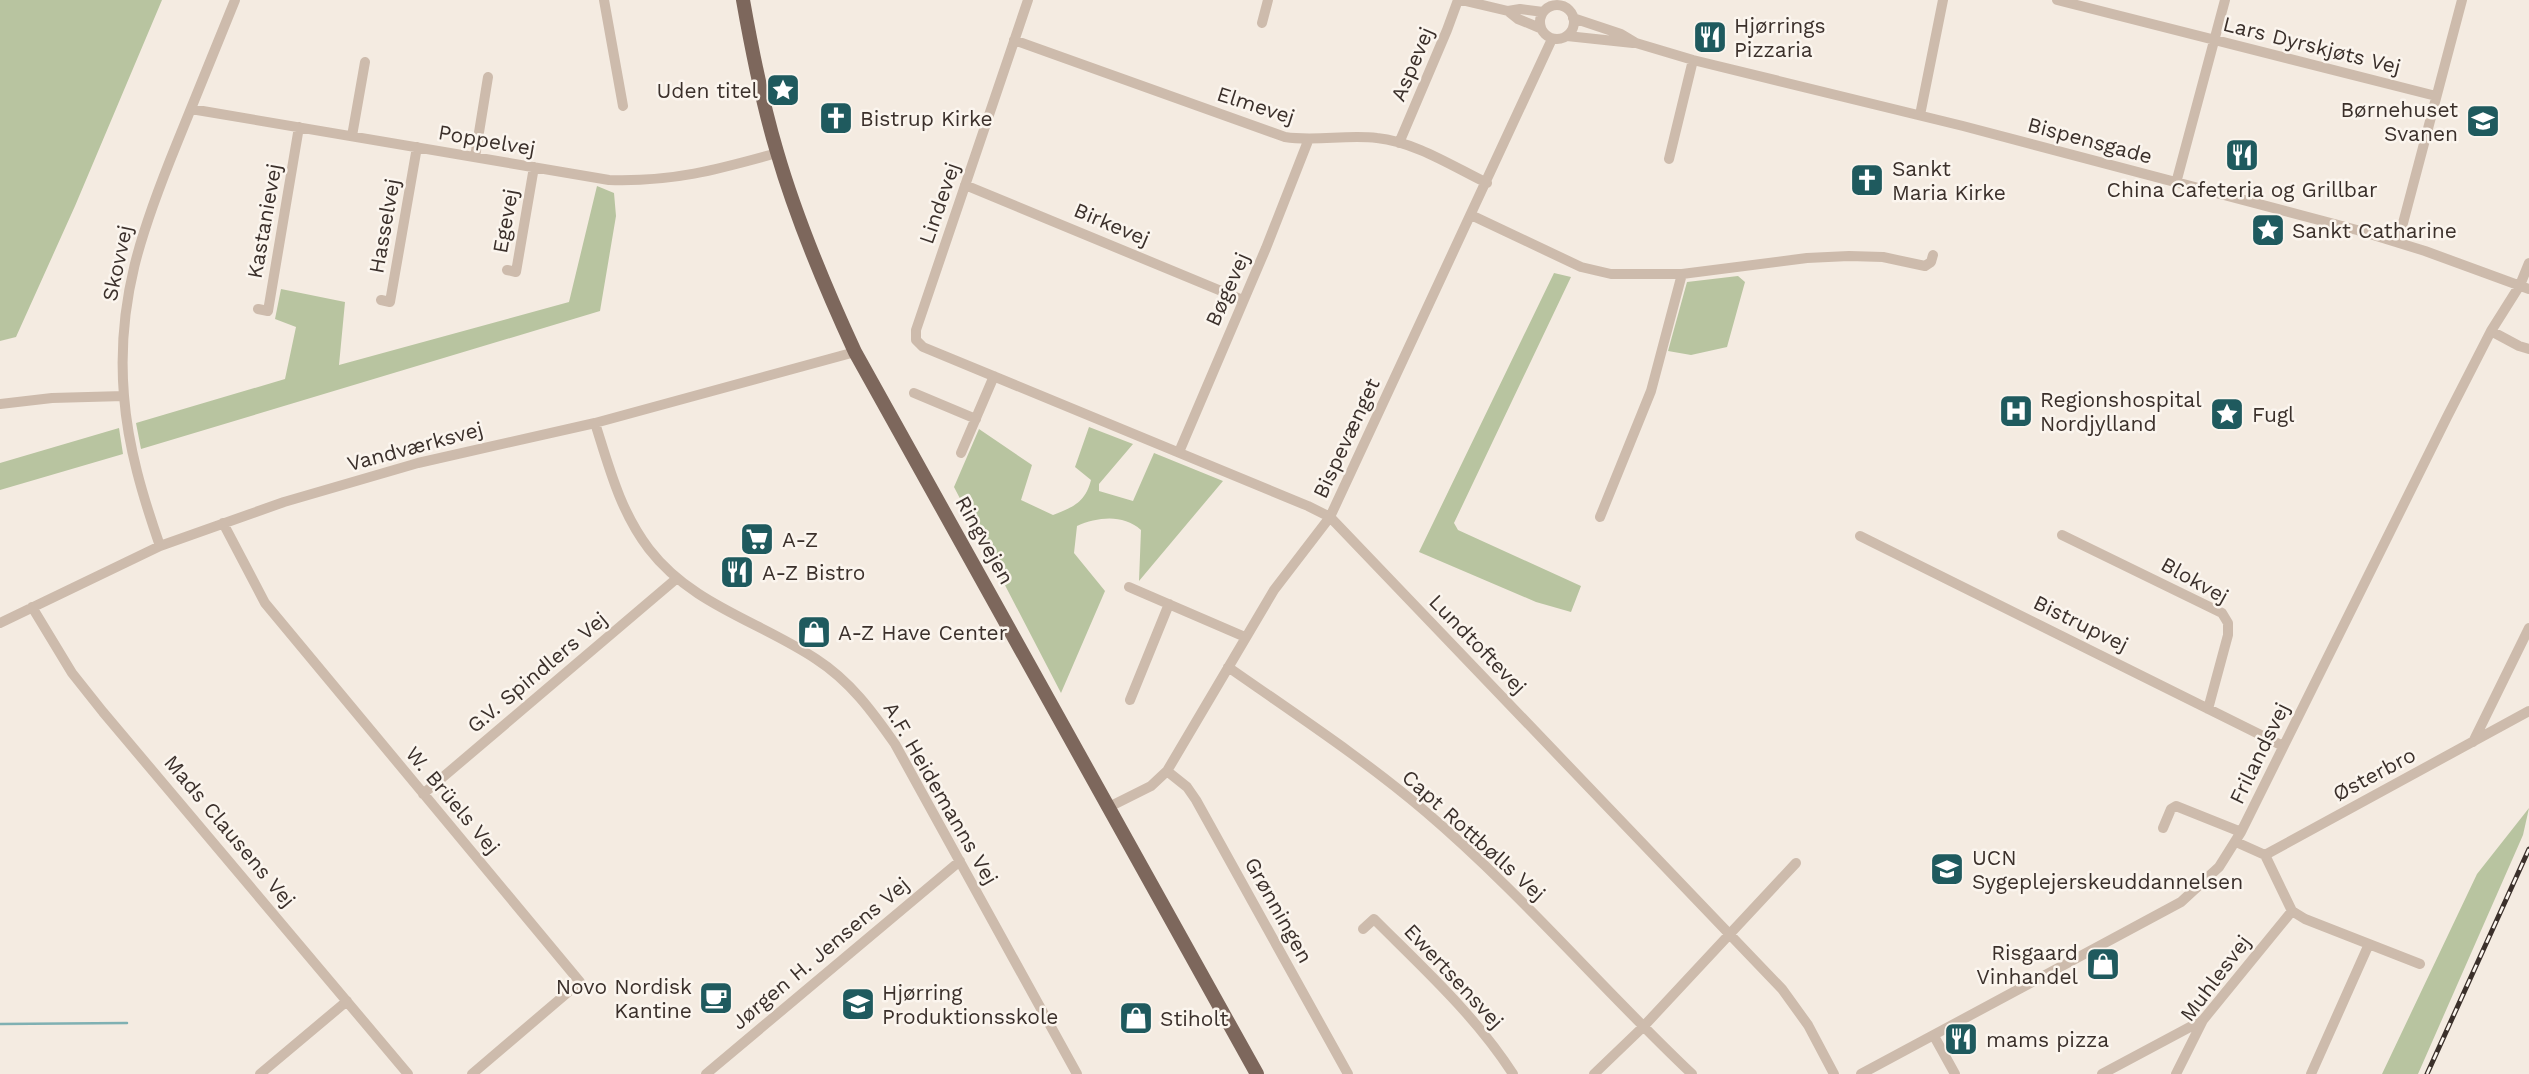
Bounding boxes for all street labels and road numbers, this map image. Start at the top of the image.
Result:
street label: Lars Dyrskjøts Vej [2220,11,2404,79]
street label: Aspevej [1385,23,1439,105]
street label: Elmevej [1214,81,1298,129]
street label: Bispensgade [2025,111,2155,169]
street label: Poppelvej [436,119,538,161]
street label: Lindevej [913,159,965,247]
street label: Kastanievej [242,162,286,280]
street label: Hasselvej [363,177,405,275]
street label: Egevej [487,187,523,255]
street label: Birkevej [1070,197,1154,251]
street label: Skovvej [97,223,137,303]
street label: Bøgevej [1200,248,1254,330]
street label: Bispevænget [1307,374,1385,502]
street label: Vandværksvej [344,416,486,476]
street label: Ringvejen [950,491,1020,589]
street label: Blokvej [2157,551,2233,609]
street label: Lundtoftevej [1424,589,1532,699]
street label: Bistrupvej [2029,589,2133,657]
street label: G.V. Spindlers Vej [462,606,612,738]
street label: A.F. Heidemanns Vej [878,697,1004,889]
street label: Frilandsvej [2224,698,2294,808]
street label: W. Brüels Vej [401,741,505,859]
street label: Østerbro [2328,742,2420,806]
street label: Mads Clausens Vej [159,750,301,912]
street label: Capt Rottbølls Vej [1397,764,1551,906]
street label: Grønningen [1240,853,1318,967]
street label: Jørgen H. Jensens Vej [726,871,914,1035]
street label: Ewertsensvej [1399,918,1509,1034]
street label: Muhlesvej [2174,930,2256,1026]

